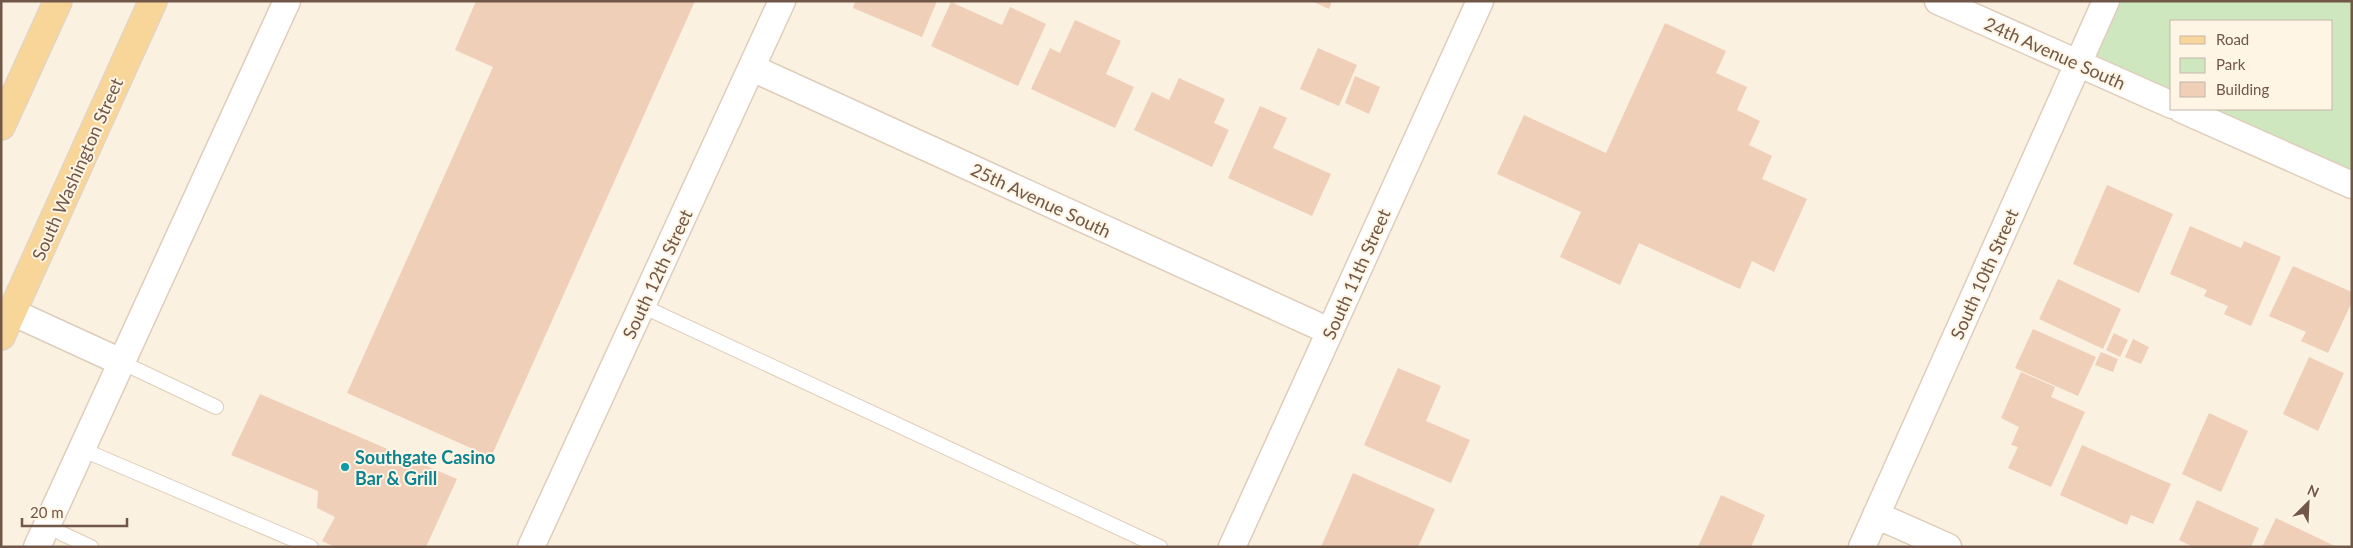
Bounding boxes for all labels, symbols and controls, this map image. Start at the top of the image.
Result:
street label: 24th Avenue South [1981,12,2129,94]
legend [2170,20,2333,110]
text: Road [2216,30,2249,48]
text: Park [2216,55,2246,73]
street label: South Washington Street [27,74,127,264]
text: Building [2216,80,2269,98]
street label: 25th Avenue South [967,158,1115,242]
street label: South 12th Street [617,205,697,342]
street label: South 11th Street [1317,205,1395,343]
street label: South 10th Street [1945,205,2023,343]
place label: Southgate Casino Bar & Grill [355,446,495,489]
marker: Southgate Casino Bar & Grill [339,461,351,473]
north arrow [2283,478,2333,528]
text: N [2305,481,2322,501]
scale bar [22,496,128,528]
text: 20 m [30,503,64,521]

